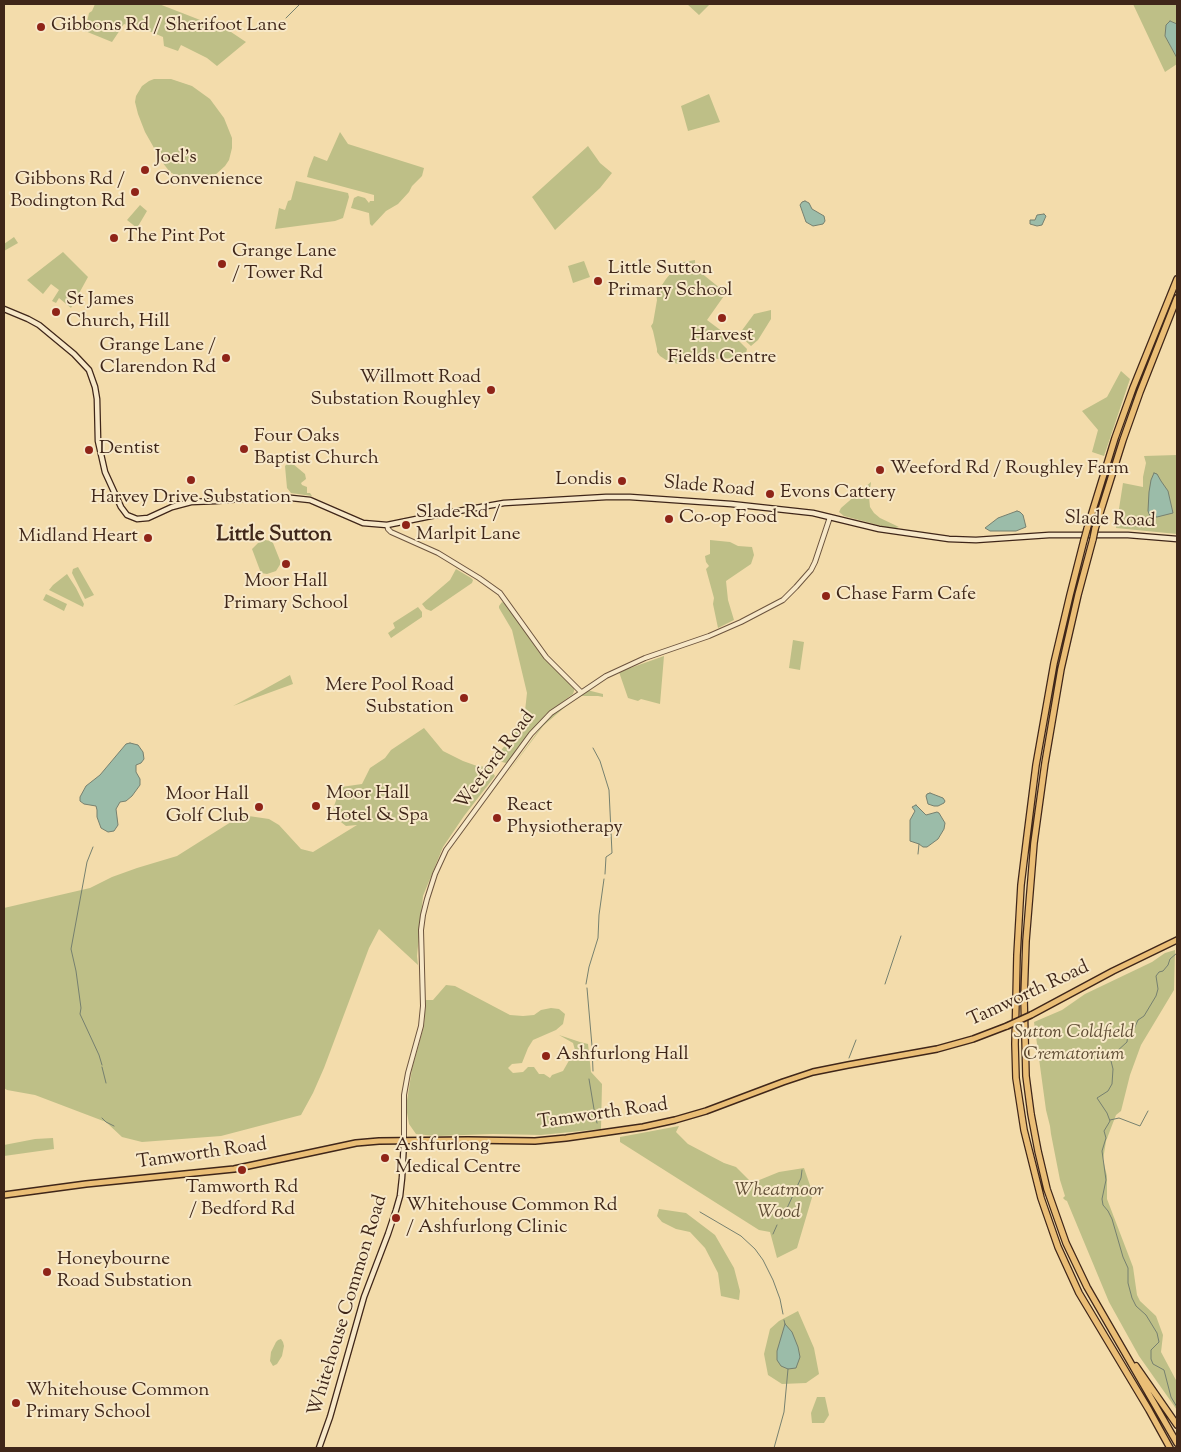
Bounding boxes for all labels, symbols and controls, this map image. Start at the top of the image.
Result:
place label: Gibbons Rd / Sherifoot Lane [51,16,286,38]
marker: Gibbons Rd / Sherifoot Lane [35,21,47,33]
place label: Joel's Convenience [155,148,263,192]
marker: Joel's Convenience [139,164,151,176]
place label: Gibbons Rd / Bodington Rd [10,170,125,214]
marker: Gibbons Rd / Bodington Rd [129,186,141,198]
place label: The Pint Pot [124,227,225,249]
marker: The Pint Pot [108,232,120,244]
place label: Grange Lane / Tower Rd [232,242,337,286]
marker: Grange Lane / Tower Rd [216,258,228,270]
place label: Little Sutton Primary School [608,259,733,303]
marker: Little Sutton Primary School [592,275,604,287]
place label: St James Church, Hill [66,290,170,334]
marker: St James Church, Hill [50,306,62,318]
marker: Harvest Fields Centre [716,312,728,324]
place label: Harvest Fields Centre [668,326,776,370]
place label: Grange Lane / Clarendon Rd [99,336,216,380]
marker: Grange Lane / Clarendon Rd [220,352,232,364]
place label: Willmott Road Substation Roughley [311,368,481,412]
marker: Willmott Road Substation Roughley [485,384,497,396]
place label: Four Oaks Baptist Church [254,427,379,471]
place label: Dentist [99,439,160,461]
marker: Four Oaks Baptist Church [238,443,250,455]
marker: Dentist [83,444,95,456]
place label: Weeford Rd / Roughley Farm [890,459,1129,481]
marker: Weeford Rd / Roughley Farm [874,464,886,476]
place label: Londis [556,470,612,492]
street label: Slade Road [663,473,755,503]
marker: Harvey Drive Substation [185,474,197,486]
marker: Londis [616,475,628,487]
place label: Evons Cattery [780,483,896,505]
place label: Harvey Drive Substation [91,488,291,510]
marker: Evons Cattery [764,488,776,500]
place label: Slade Rd / Marlpit Lane [416,503,521,547]
place label: Co-op Food [679,508,777,530]
street label: Slade Road [1064,508,1156,534]
marker: Co-op Food [663,513,675,525]
marker: Slade Rd / Marlpit Lane [400,519,412,531]
district label: Little Sutton [216,523,332,549]
place label: Midland Heart [19,527,138,549]
marker: Midland Heart [142,532,154,544]
marker: Moor Hall Primary School [280,558,292,570]
place label: Moor Hall Primary School [224,572,348,616]
place label: Chase Farm Cafe [836,585,976,607]
marker: Chase Farm Cafe [820,590,832,602]
place label: Mere Pool Road Substation [325,676,454,720]
marker: Mere Pool Road Substation [458,692,470,704]
street label: Weeford Road [451,707,541,815]
place label: Moor Hall Hotel & Spa [326,784,429,828]
place label: Moor Hall Golf Club [165,785,249,829]
place label: React Physiotherapy [507,796,623,840]
marker: Moor Hall Hotel & Spa [310,800,322,812]
marker: Moor Hall Golf Club [253,801,265,813]
marker: React Physiotherapy [491,812,503,824]
street label: Tamworth Road [965,957,1093,1033]
park label: Sutton Coldfield Crematorium [1014,1023,1134,1067]
place label: Ashfurlong Hall [556,1045,689,1067]
marker: Ashfurlong Hall [540,1050,552,1062]
street label: Tamworth Road [536,1095,670,1135]
street label: Tamworth Road [135,1135,269,1175]
place label: Ashfurlong Medical Centre [395,1136,521,1180]
marker: Ashfurlong Medical Centre [379,1152,391,1164]
marker: Tamworth Rd / Bedford Rd [236,1164,248,1176]
place label: Tamworth Rd / Bedford Rd [186,1178,298,1222]
park label: Wheatmoor Wood [734,1181,824,1225]
street label: Whitehouse Common Road [304,1193,394,1419]
place label: Whitehouse Common Rd / Ashfurlong Clinic [406,1196,617,1240]
marker: Whitehouse Common Rd / Ashfurlong Clinic [390,1212,402,1224]
place label: Honeybourne Road Substation [57,1250,192,1294]
marker: Honeybourne Road Substation [41,1266,53,1278]
place label: Whitehouse Common Primary School [26,1381,210,1425]
marker: Whitehouse Common Primary School [10,1397,22,1409]

